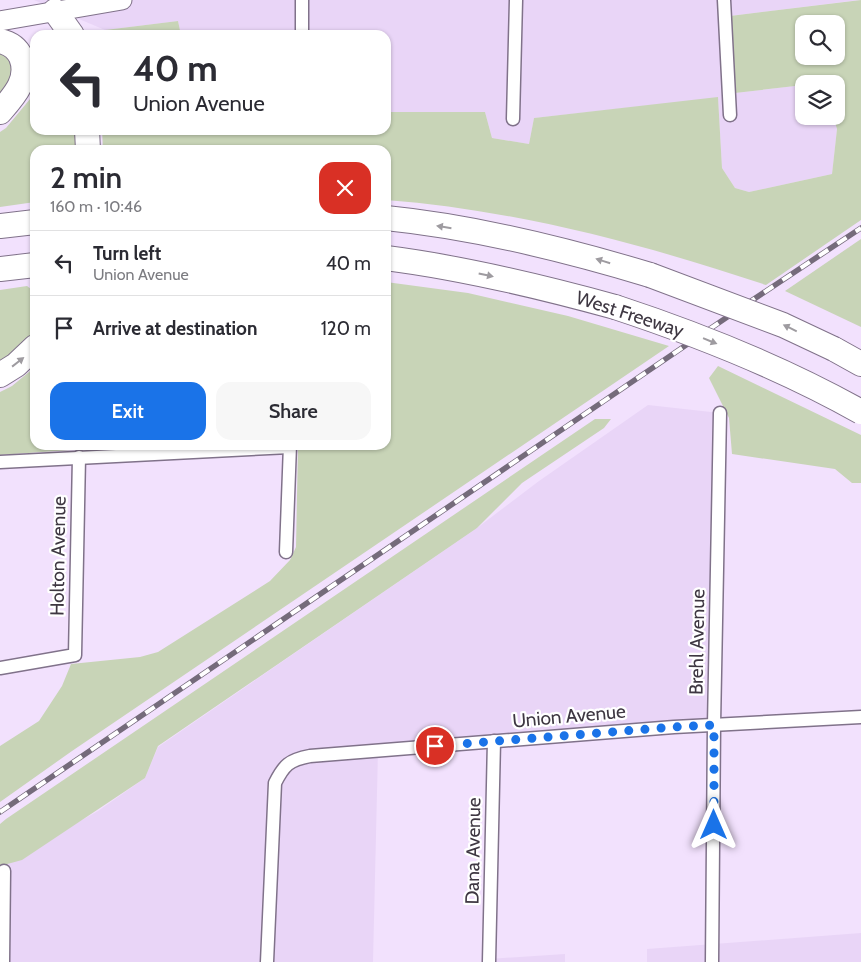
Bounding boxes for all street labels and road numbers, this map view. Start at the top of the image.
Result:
street label: West Freeway [573,286,687,342]
street label: Holton Avenue [45,496,71,616]
street label: Brehl Avenue [685,589,709,695]
street label: Union Avenue [511,700,627,732]
street label: Dana Avenue [461,797,485,905]

